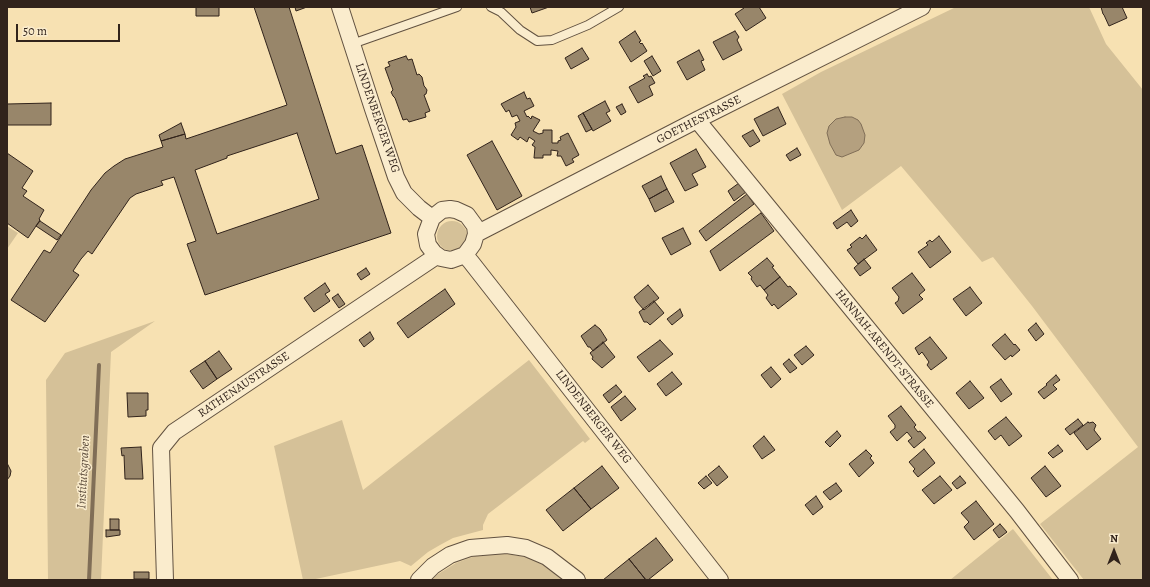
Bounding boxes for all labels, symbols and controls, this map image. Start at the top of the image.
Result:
scale bar [18,16,122,42]
text: 50 m [23,23,47,39]
street label: LINDENBERGER WEG [351,61,403,175]
street label: GOETHESTRASSE [654,92,744,148]
street label: HANNAH-ARENDT-STRASSE [832,287,936,411]
street label: RATHENAUSTRASSE [195,349,293,421]
street label: LINDENBERGER WEG [552,367,634,467]
water label: Institutsgraben [74,435,94,509]
north arrow [1094,531,1134,571]
text: N [1110,531,1118,546]

